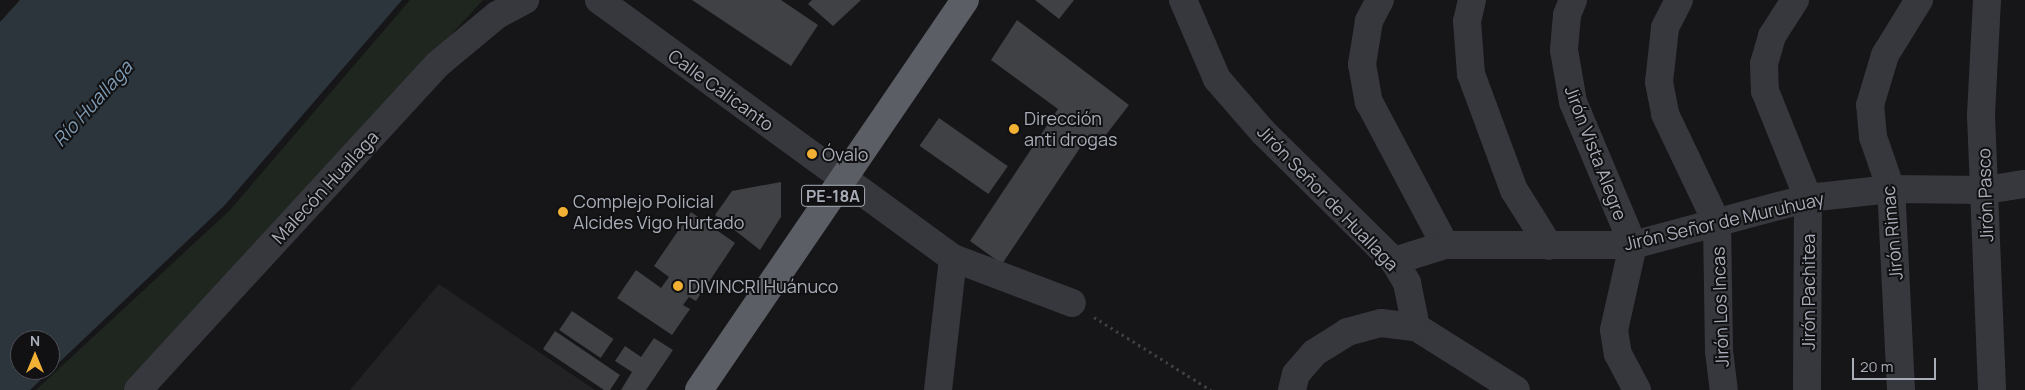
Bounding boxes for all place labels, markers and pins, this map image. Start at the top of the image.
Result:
place label: Dirección anti drogas [1024,108,1117,150]
marker: Dirección anti drogas [1008,123,1020,135]
place label: Óvalo [822,143,868,165]
marker: Óvalo [806,148,818,160]
place label: Complejo Policial Alcides Vigo Hurtado [573,191,744,233]
marker: Complejo Policial Alcides Vigo Hurtado [557,206,569,218]
place label: DIVINCRI Huánuco [688,275,838,297]
marker: DIVINCRI Huánuco [672,280,684,292]

